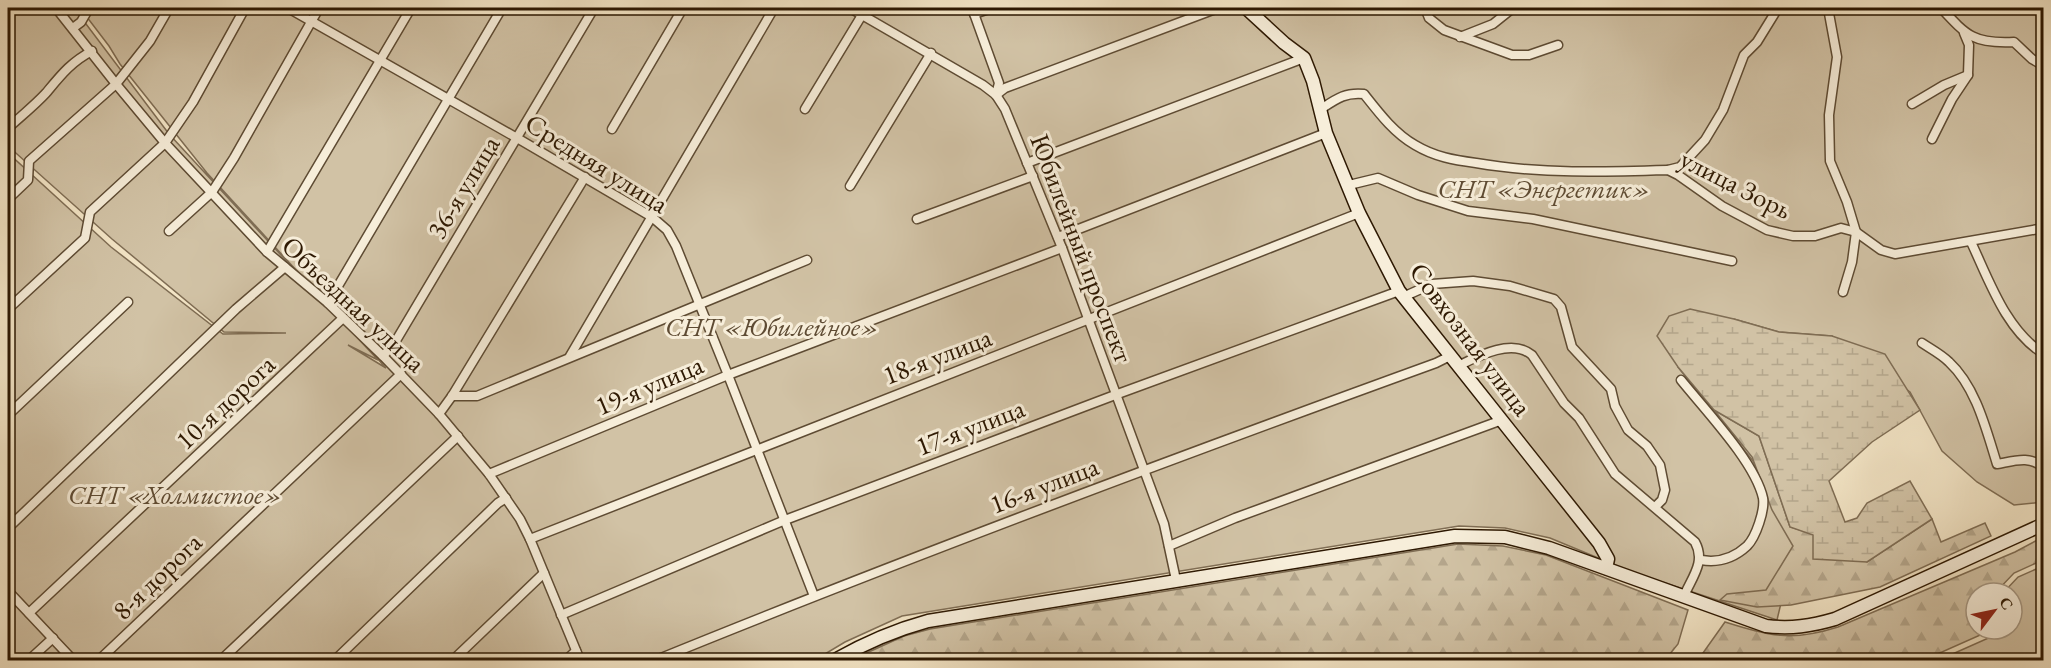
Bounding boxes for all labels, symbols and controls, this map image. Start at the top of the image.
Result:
street label: Средняя улица [519,105,675,221]
street label: 36-я улица [419,129,507,245]
street label: Юбилейный проспект [1022,129,1142,367]
street label: улица Зорь [1674,141,1798,227]
park label: СНТ «Энергетик» [1437,171,1651,206]
street label: Объездная улица [275,228,434,380]
street label: Совхозная улица [1402,255,1540,423]
park label: СНТ «Юбилейное» [665,309,879,344]
street label: 18-я улица [878,319,997,393]
street label: 10-я дорога [168,347,282,457]
street label: 19-я улица [590,347,708,423]
street label: 17-я улица [911,390,1030,464]
street label: 16-я улица [985,448,1104,522]
park label: СНТ «Холмистое» [68,477,282,512]
street label: 8-я дорога [105,525,209,627]
north arrow [1964,581,2024,641]
text: С [1994,593,2018,614]

